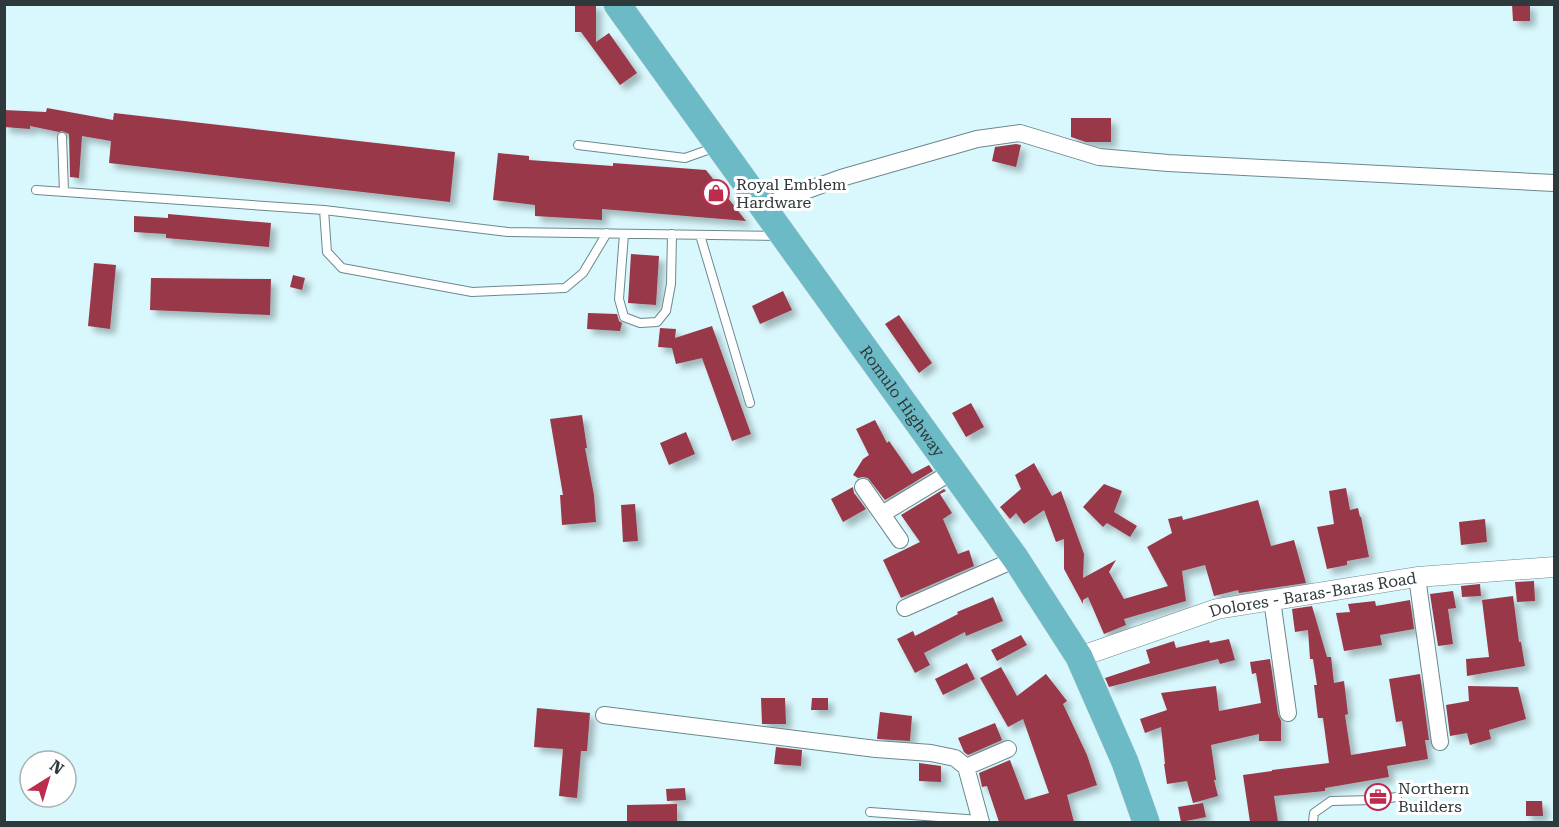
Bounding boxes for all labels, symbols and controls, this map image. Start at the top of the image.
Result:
place label: Royal Emblem Hardware [736,175,847,212]
shop icon: Royal Emblem Hardware [701,178,731,208]
street label: Romulo Highway [856,342,949,461]
street label: Dolores - Baras-Baras Road [1207,568,1418,621]
north arrow [18,749,78,809]
text: N [46,756,67,779]
place label: Northern Builders [1398,779,1469,816]
office icon: Northern Builders [1363,782,1393,812]

